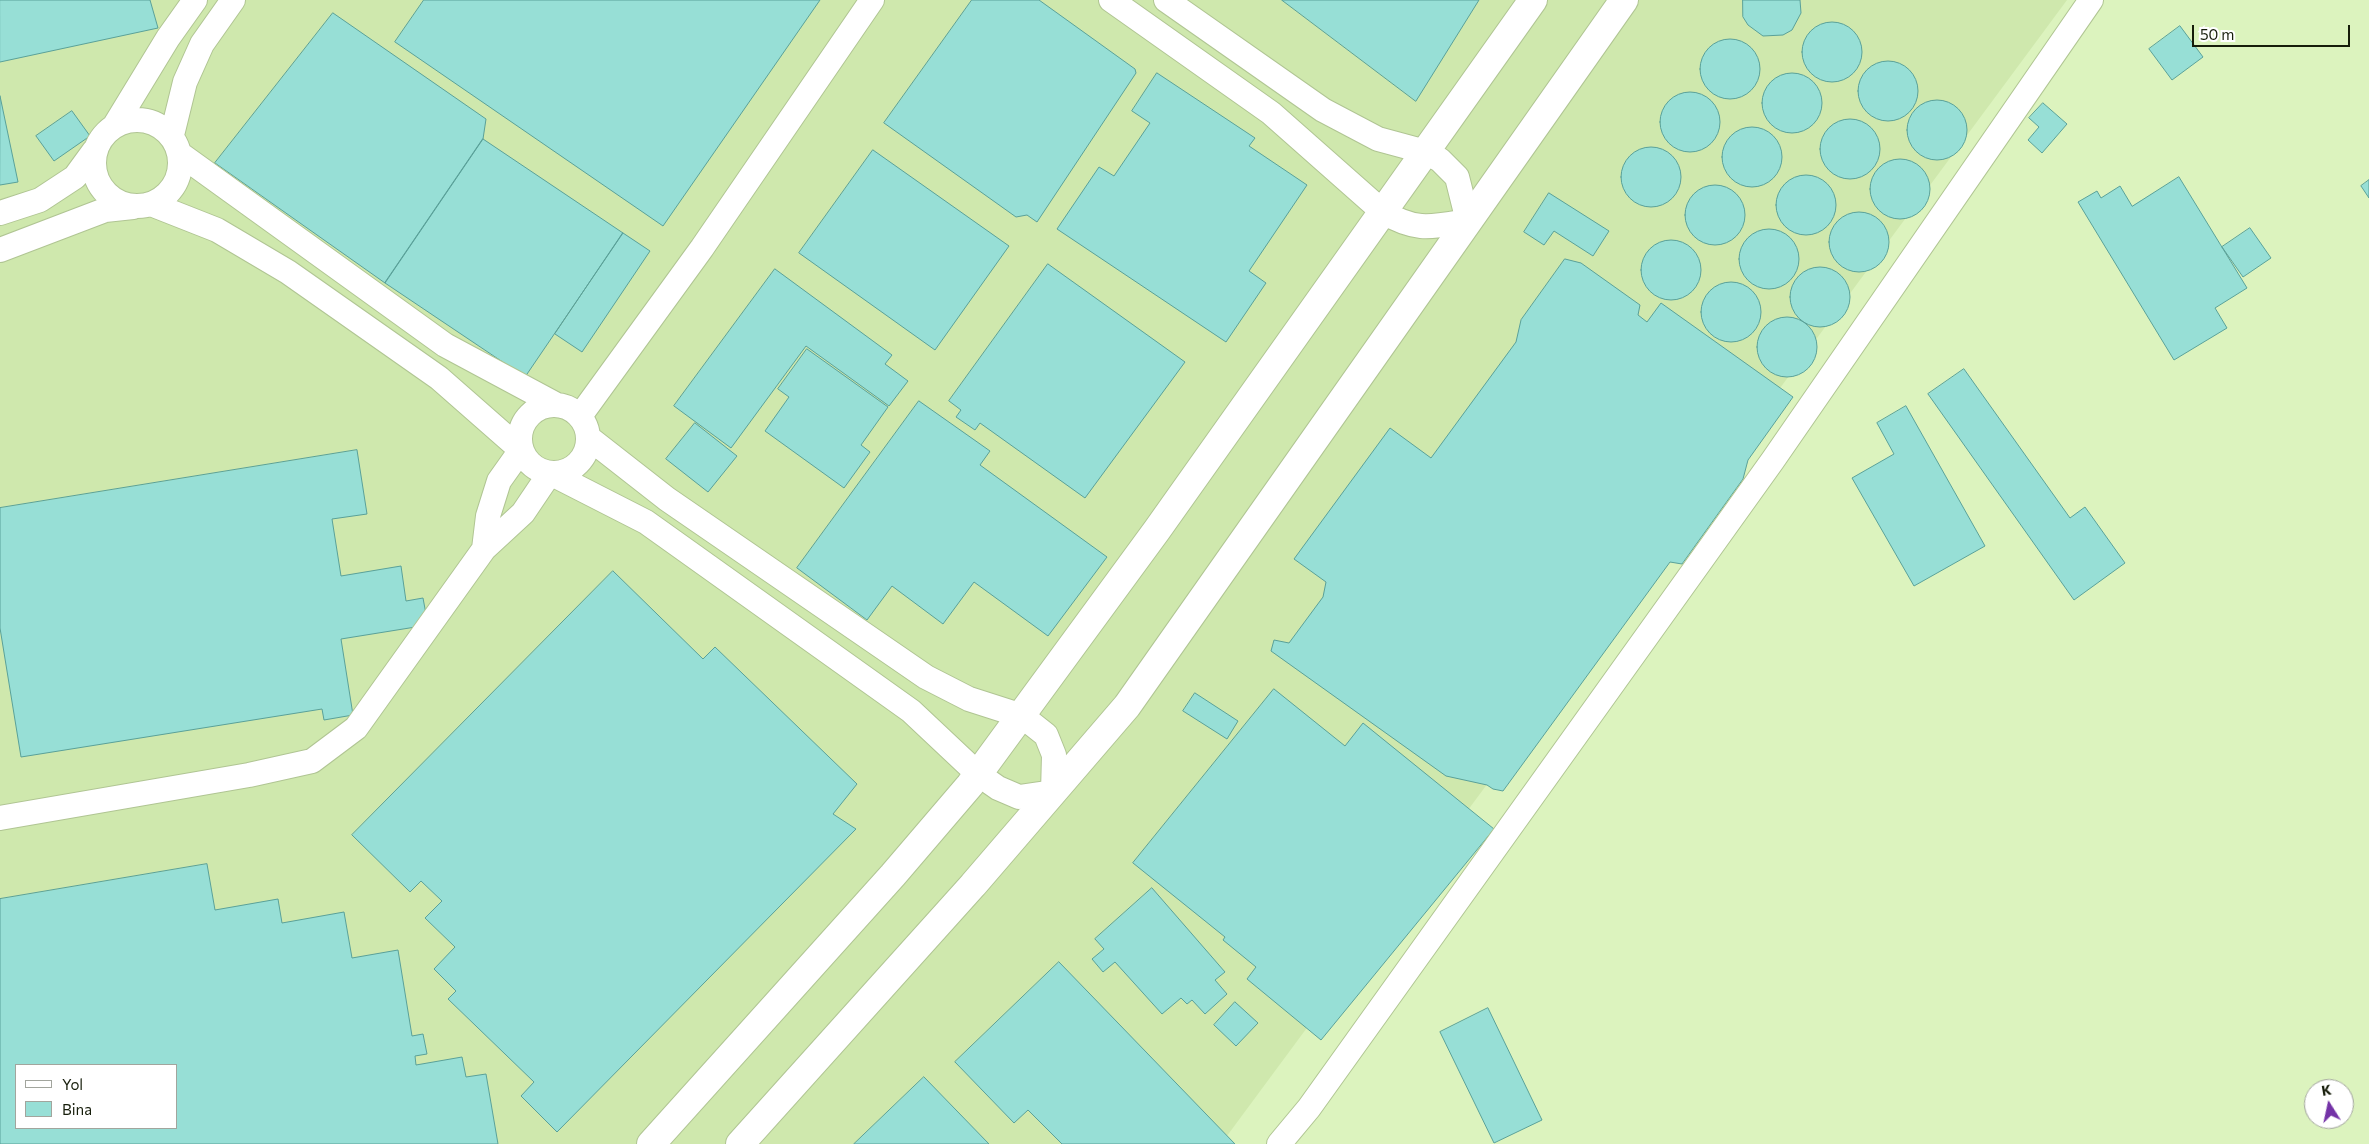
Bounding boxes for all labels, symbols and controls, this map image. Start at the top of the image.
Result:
scale bar [2194,15,2352,47]
text: 50 m [2200,25,2234,43]
legend [15,1064,178,1129]
text: Yol [62,1075,83,1093]
north arrow [2304,1079,2354,1129]
text: K [2320,1081,2333,1099]
text: Bina [62,1100,92,1118]

